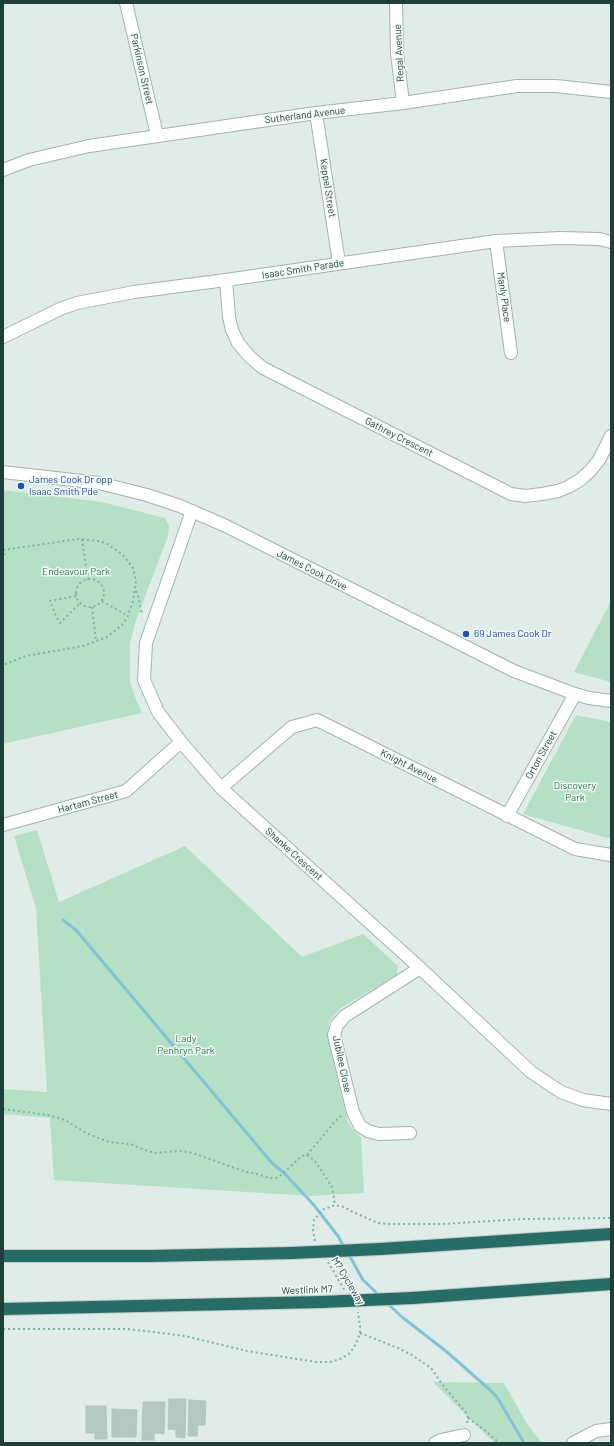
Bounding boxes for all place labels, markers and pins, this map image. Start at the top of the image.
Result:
place label: James Cook Dr opp Isaac Smith Pde [29,474,112,498]
marker: James Cook Dr opp Isaac Smith Pde [16,481,26,491]
place label: 69 James Cook Dr [474,628,551,640]
marker: 69 James Cook Dr [461,629,471,639]

